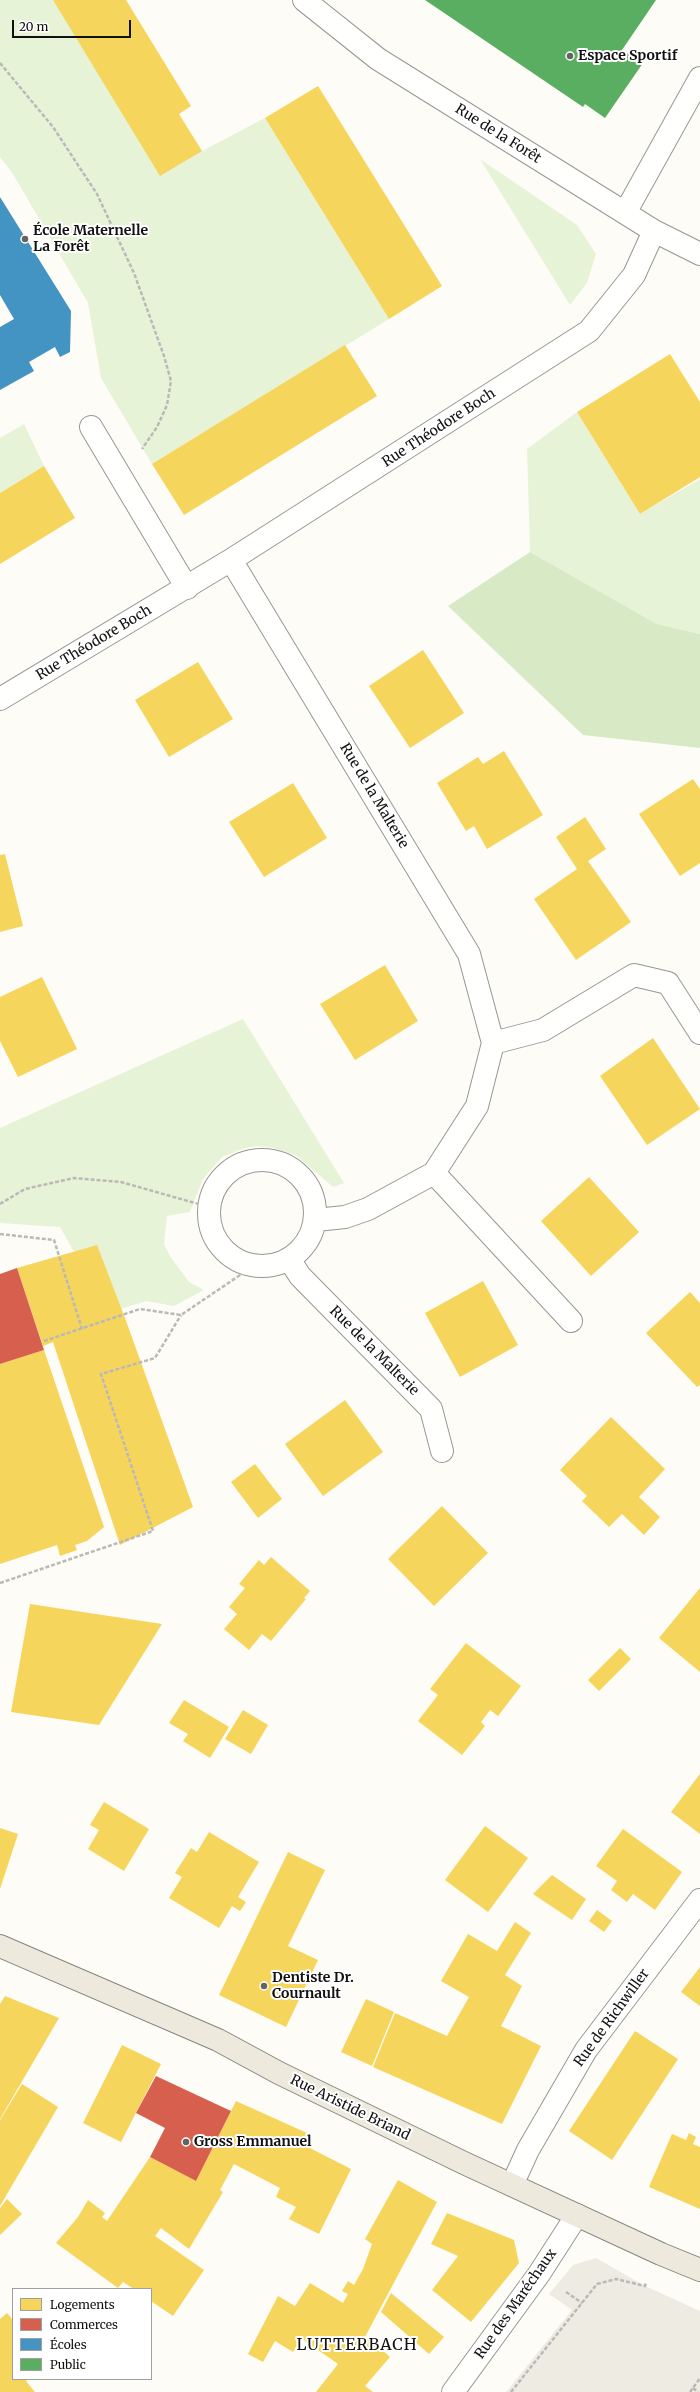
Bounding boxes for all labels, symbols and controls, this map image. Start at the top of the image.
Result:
scale bar [14,12,133,38]
text: 20 m [19,19,48,34]
place label: Espace Sportif [578,48,677,64]
marker: Espace Sportif [565,51,575,61]
street label: Rue de la Forêt [452,101,544,167]
place label: École Maternelle La Forêt [33,223,148,256]
marker: École Maternelle La Forêt [20,234,30,244]
street label: Rue Théodore Boch [379,385,499,471]
street label: Rue Théodore Boch [33,602,155,684]
street label: Rue de la Malterie [336,740,412,852]
street label: Rue de la Malterie [326,1303,422,1399]
street label: Rue de Richwiller [571,1966,653,2070]
place label: Dentiste Dr. Cournault [272,1970,354,2002]
marker: Dentiste Dr. Cournault [259,1981,269,1991]
street label: Rue Aristide Briand [287,2072,413,2144]
place label: Gross Emmanuel [194,2134,312,2150]
marker: Gross Emmanuel [181,2137,191,2147]
street label: Rue des Maréchaux [472,2246,560,2362]
legend [12,2288,152,2380]
text: Logements [50,2297,115,2312]
text: Commerces [50,2317,118,2332]
district label: LUTTERBACH [296,2335,418,2355]
text: Écoles [50,2337,87,2352]
text: Public [50,2357,86,2372]

